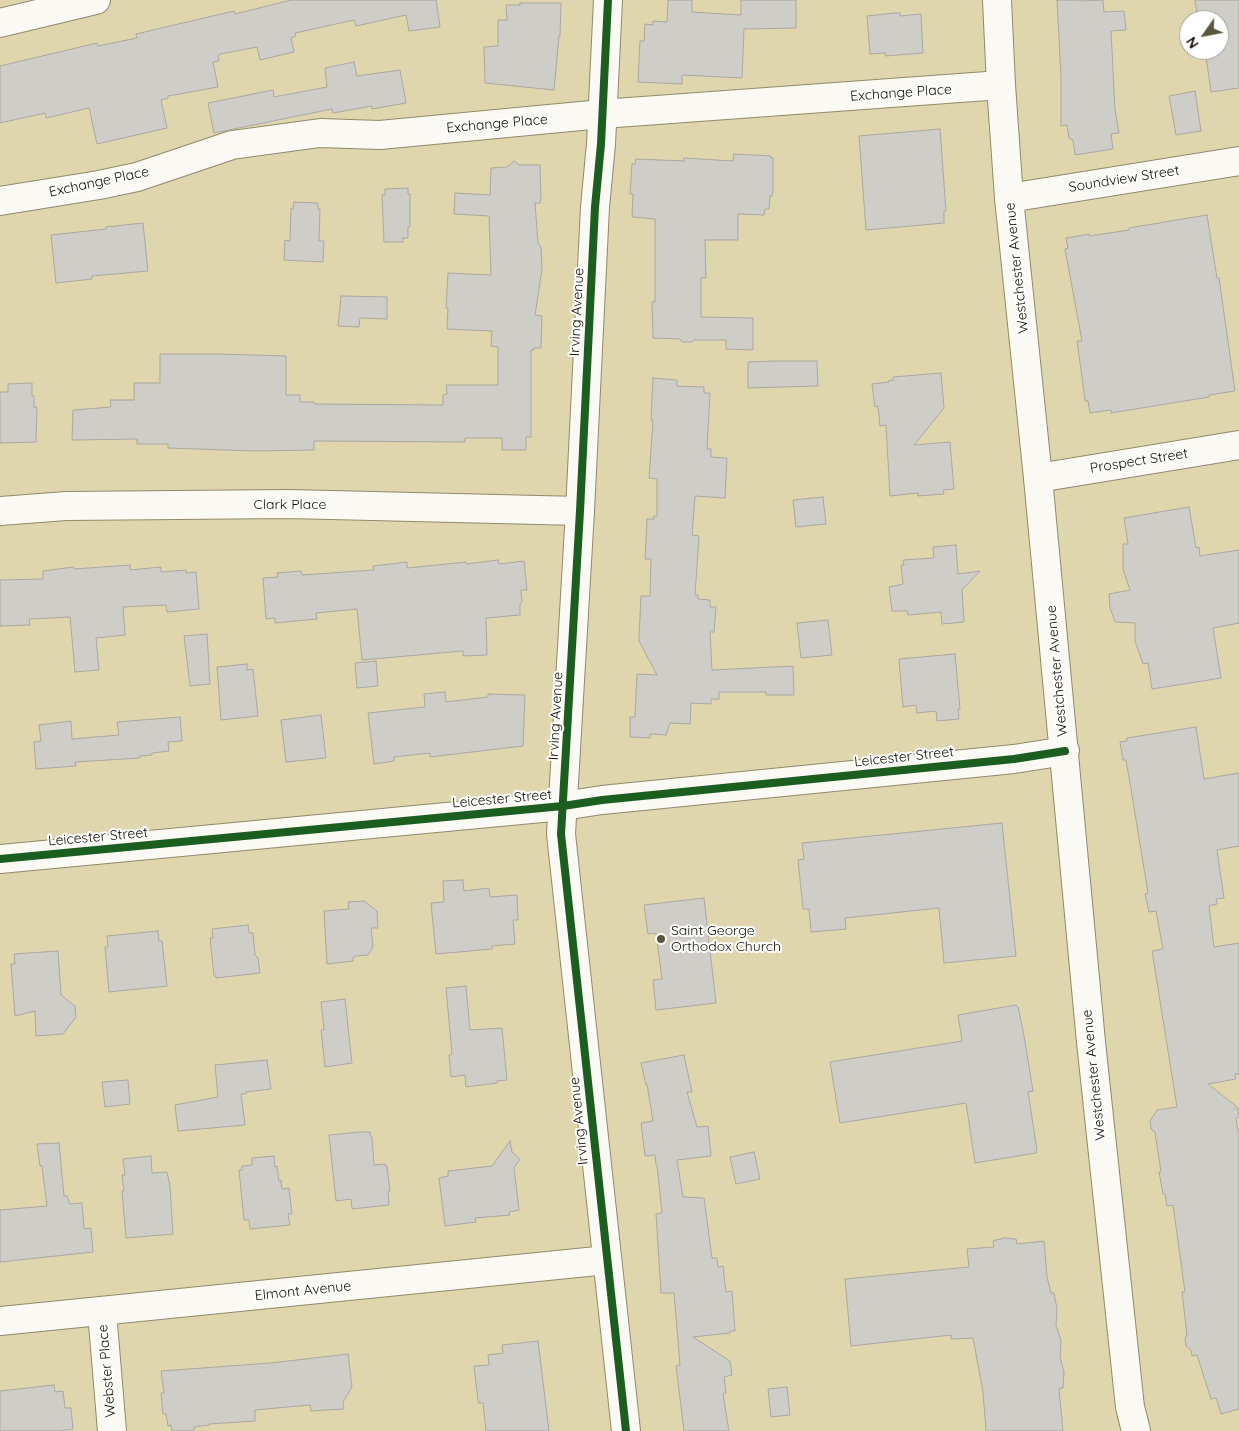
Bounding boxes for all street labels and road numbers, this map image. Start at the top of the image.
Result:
street label: Exchange Place [850,81,952,105]
street label: Exchange Place [446,111,548,137]
street label: Soundview Street [1067,162,1181,196]
street label: Exchange Place [47,163,151,201]
street label: Westchester Avenue [1002,202,1032,334]
street label: Irving Avenue [566,267,588,357]
street label: Prospect Street [1089,445,1189,477]
street label: Clark Place [254,497,326,513]
street label: Westchester Avenue [1043,605,1071,737]
street label: Irving Avenue [545,671,567,761]
street label: Leicester Street [853,743,955,771]
street label: Leicester Street [451,786,553,812]
street label: Leicester Street [47,824,149,850]
street label: Westchester Avenue [1079,1009,1109,1141]
street label: Irving Avenue [566,1076,592,1166]
street label: Elmont Avenue [254,1278,352,1304]
street label: Webster Place [95,1324,119,1418]

